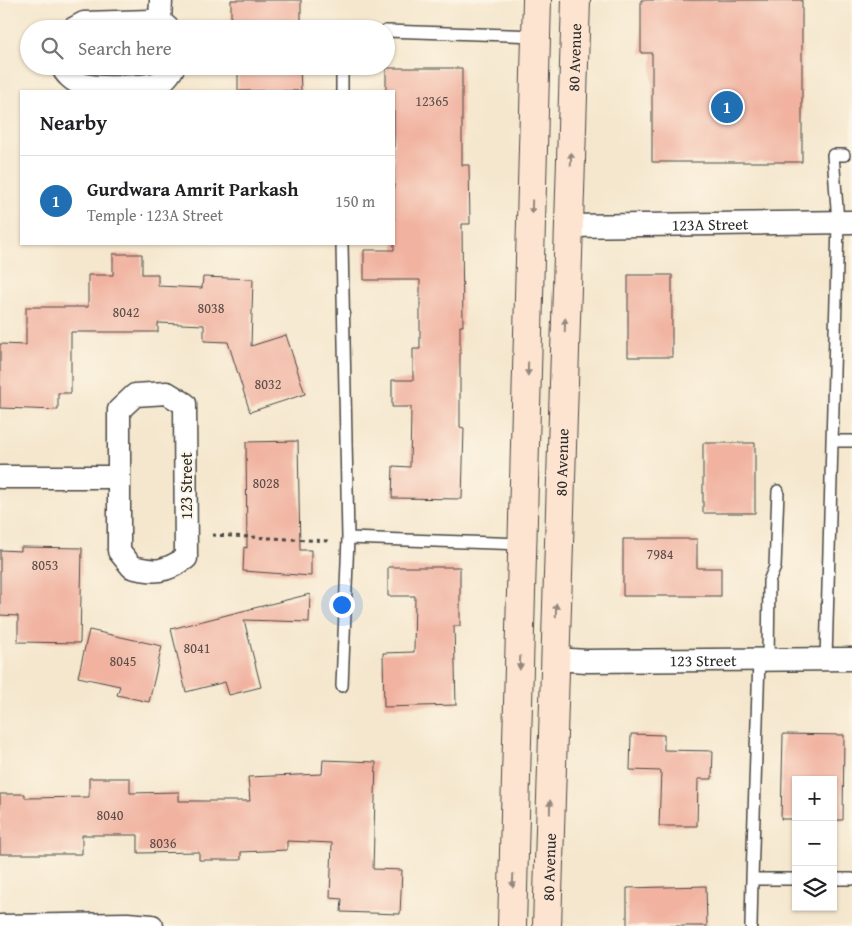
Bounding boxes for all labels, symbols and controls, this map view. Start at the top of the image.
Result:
search box [20,20,395,75]
street label: 80 Avenue [561,23,587,92]
icon: search [38,34,66,62]
text: Search here [78,34,172,62]
pin: 1 [711,88,743,126]
house number: 12365 [415,91,449,111]
text: Nearby [40,107,107,138]
one-way arrow [567,151,575,167]
text: Gurdwara Amrit Parkash [87,175,298,203]
text: 1 [52,189,60,213]
text: 150 m [335,189,375,213]
one-way arrow [527,199,535,215]
text: Temple · 123A Street [87,203,223,227]
street label: 123A Street [671,211,749,237]
house number: 8038 [198,298,225,318]
house number: 8042 [113,302,139,322]
one-way arrow [562,317,570,333]
one-way arrow [523,361,531,377]
house number: 8032 [255,374,281,394]
street label: 80 Avenue [548,428,575,497]
street label: 123 Street [174,452,198,520]
house number: 8028 [253,473,280,493]
house number: 7984 [647,544,674,564]
house number: 8053 [32,555,58,575]
your location [329,592,355,618]
one-way arrow [552,602,560,618]
house number: 8041 [184,638,210,658]
street label: 123 Street [669,648,737,672]
house number: 8045 [110,651,136,671]
one-way arrow [515,655,523,671]
map controls [792,776,837,911]
button: + [792,776,837,821]
one-way arrow [546,799,554,815]
house number: 8040 [97,805,124,825]
button: − [792,821,837,866]
house number: 8036 [150,833,177,853]
street label: 80 Avenue [536,833,562,901]
button: layers [792,866,837,911]
one-way arrow [509,873,517,889]

